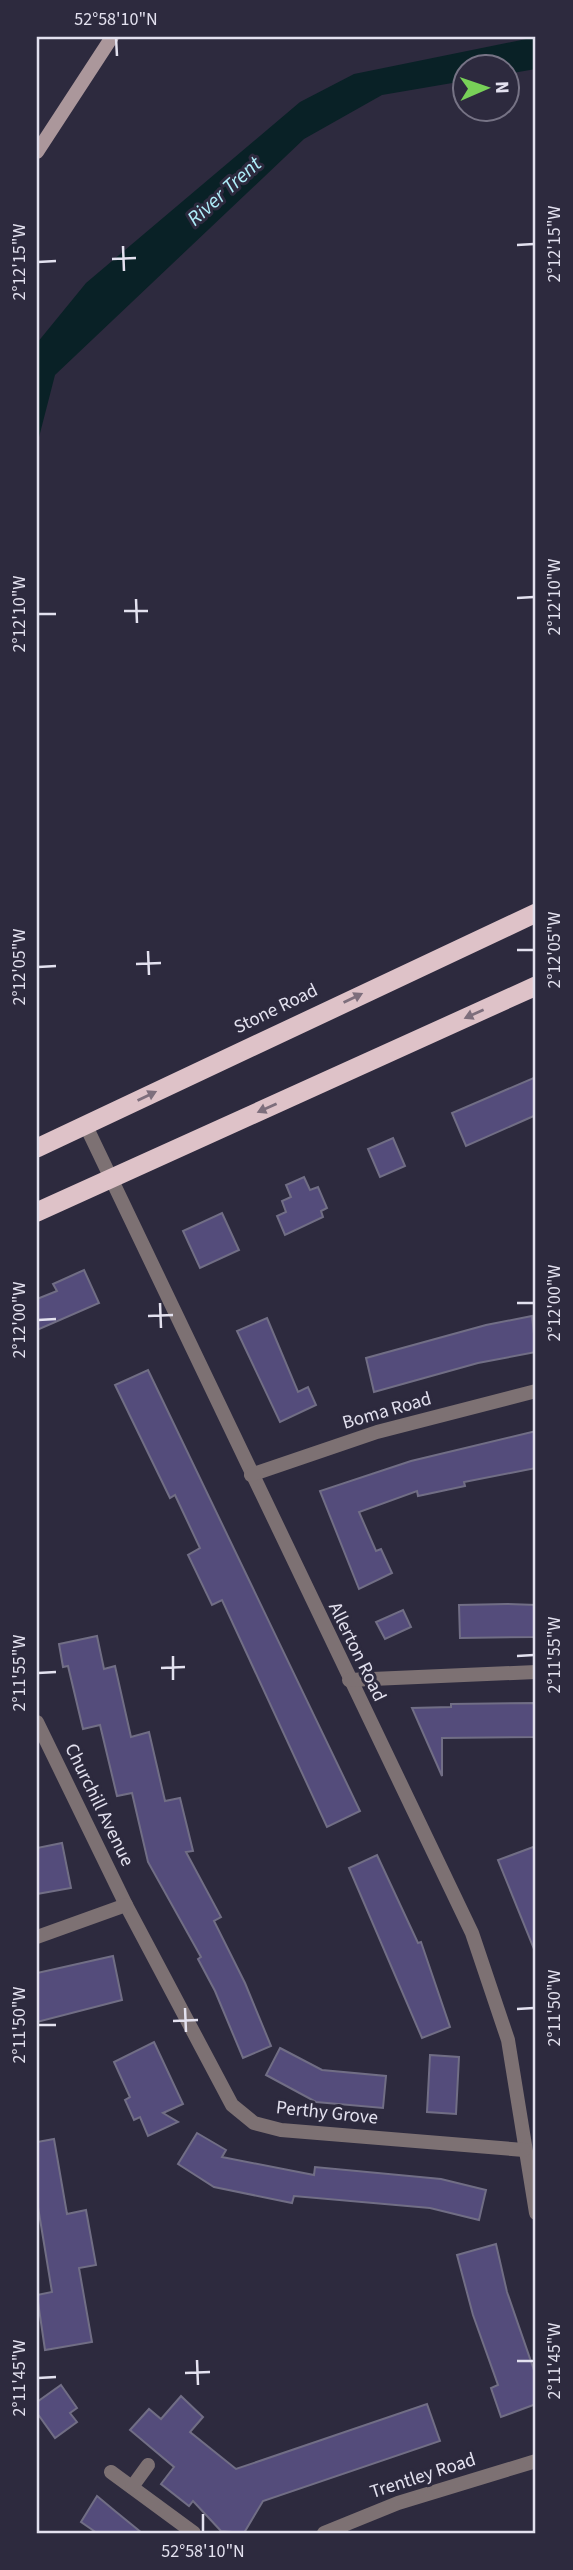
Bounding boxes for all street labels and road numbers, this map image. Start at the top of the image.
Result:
street label: Stone Road [229,977,323,1041]
street label: Boma Road [339,1385,435,1437]
street label: Allerton Road [321,1598,393,1706]
street label: Churchill Avenue [58,1739,140,1871]
street label: Perthy Grove [275,2094,379,2132]
street label: Trentley Road [367,2446,479,2506]

